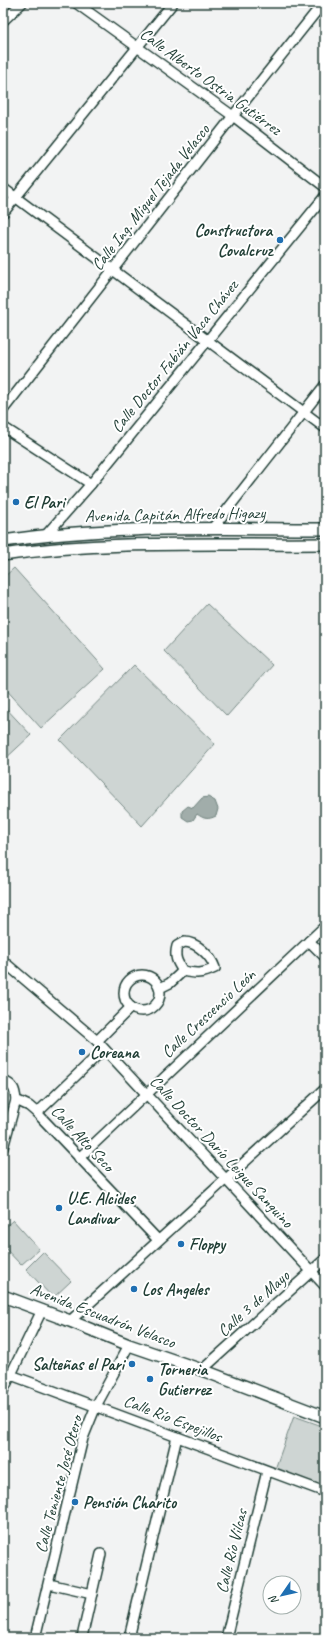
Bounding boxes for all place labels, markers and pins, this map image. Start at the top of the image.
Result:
place label: Constructora Covalcruz [194,220,274,261]
marker: Constructora Covalcruz [275,235,285,245]
place label: El Pari [24,492,67,513]
marker: El Pari [11,497,21,507]
place label: Coreana [90,1042,140,1063]
marker: Coreana [77,1047,87,1057]
place label: U.E. Alcides Landivar [67,1188,137,1229]
marker: U.E. Alcides Landivar [54,1203,64,1213]
place label: Floppy [189,1234,227,1255]
marker: Floppy [176,1239,186,1249]
place label: Los Angeles [142,1279,211,1300]
marker: Los Angeles [129,1284,139,1294]
place label: Salteñas el Pari [32,1354,127,1375]
marker: Salteñas el Pari [127,1359,137,1369]
place label: Torneria Gutierrez [158,1359,212,1400]
marker: Torneria Gutierrez [145,1374,155,1384]
place label: Pensión Charito [83,1492,178,1513]
marker: Pensión Charito [70,1497,80,1507]

